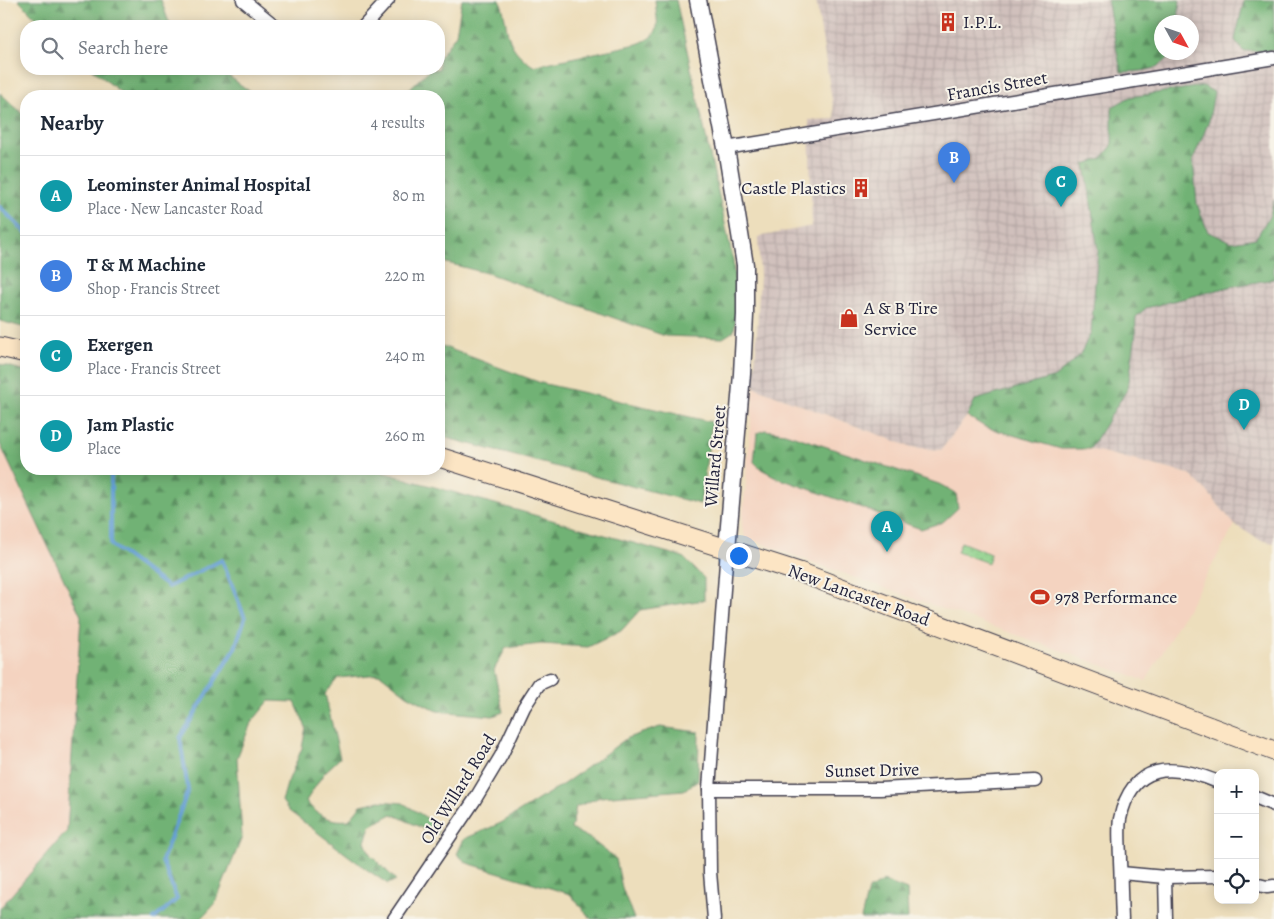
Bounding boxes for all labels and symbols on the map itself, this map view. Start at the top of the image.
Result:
place label: I.P.L. [963,10,1002,34]
building icon: I.P.L. [937,11,959,33]
north arrow [1154,15,1199,60]
street label: Francis Street [945,65,1049,107]
pin: B [938,142,970,183]
pin: C [1045,166,1077,207]
place label: Castle Plastics [741,176,846,200]
building icon: Castle Plastics [850,177,872,199]
place label: A & B Tire Service [863,296,938,341]
shop icon: A & B Tire Service [838,307,860,329]
pin: D [1228,389,1260,430]
street label: Willard Street [698,404,731,509]
pin: A [871,511,903,552]
your location [726,543,752,569]
street label: New Lancaster Road [785,558,934,632]
place label: 978 Performance [1055,585,1177,609]
sports icon: 978 Performance [1029,586,1051,608]
street label: Old Willard Road [414,729,502,849]
street label: Sunset Drive [825,757,919,783]

